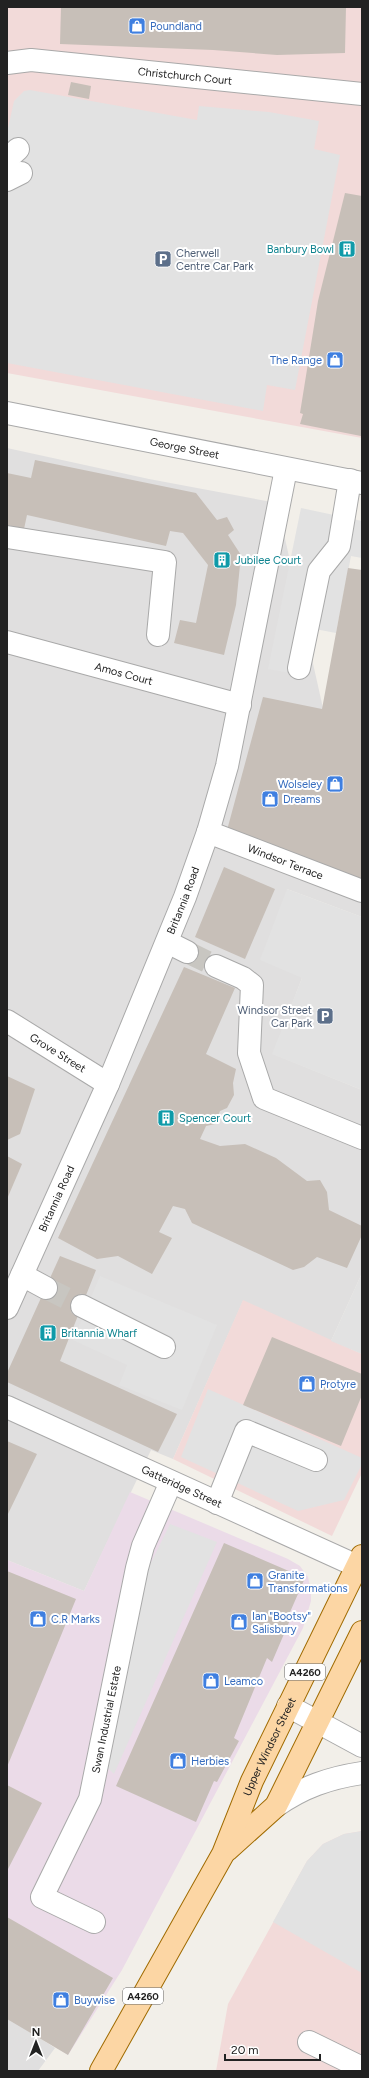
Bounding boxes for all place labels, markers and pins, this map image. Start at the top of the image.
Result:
shop icon: Poundland [127,16,147,36]
place label: Poundland [150,20,202,33]
building icon: Banbury Bowl [337,239,357,259]
place label: Banbury Bowl [267,243,334,256]
place label: Cherwell Centre Car Park [176,247,254,273]
parking icon: Cherwell Centre Car Park [153,249,173,269]
shop icon: The Range [325,350,345,370]
place label: The Range [270,354,322,367]
building icon: Jubilee Court [212,550,232,570]
place label: Jubilee Court [235,554,301,567]
shop icon: Wolseley [325,774,345,794]
place label: Wolseley [278,778,322,791]
shop icon: Dreams [260,789,280,809]
place label: Dreams [283,793,320,806]
place label: Windsor Street Car Park [238,1004,313,1030]
parking icon: Windsor Street Car Park [315,1006,335,1026]
building icon: Spencer Court [156,1108,176,1128]
place label: Spencer Court [179,1112,251,1125]
building icon: Britannia Wharf [38,1323,58,1343]
place label: Britannia Wharf [61,1327,138,1340]
shop icon: Protyre [297,1374,317,1394]
place label: Protyre [320,1378,356,1391]
place label: Granite Transformations [268,1569,348,1595]
shop icon: Granite Transformations [245,1571,265,1591]
shop icon: C.R Marks [28,1609,48,1629]
place label: Ian "Bootsy" Salisbury [252,1610,311,1636]
shop icon: Ian "Bootsy" Salisbury [229,1612,249,1632]
place label: C.R Marks [51,1613,100,1626]
shop icon: Leamco [201,1671,221,1691]
place label: Leamco [224,1675,263,1688]
shop icon: Herbies [168,1751,188,1771]
place label: Herbies [191,1755,229,1768]
shop icon: Buywise [51,1990,71,2010]
place label: Buywise [74,1994,115,2007]

